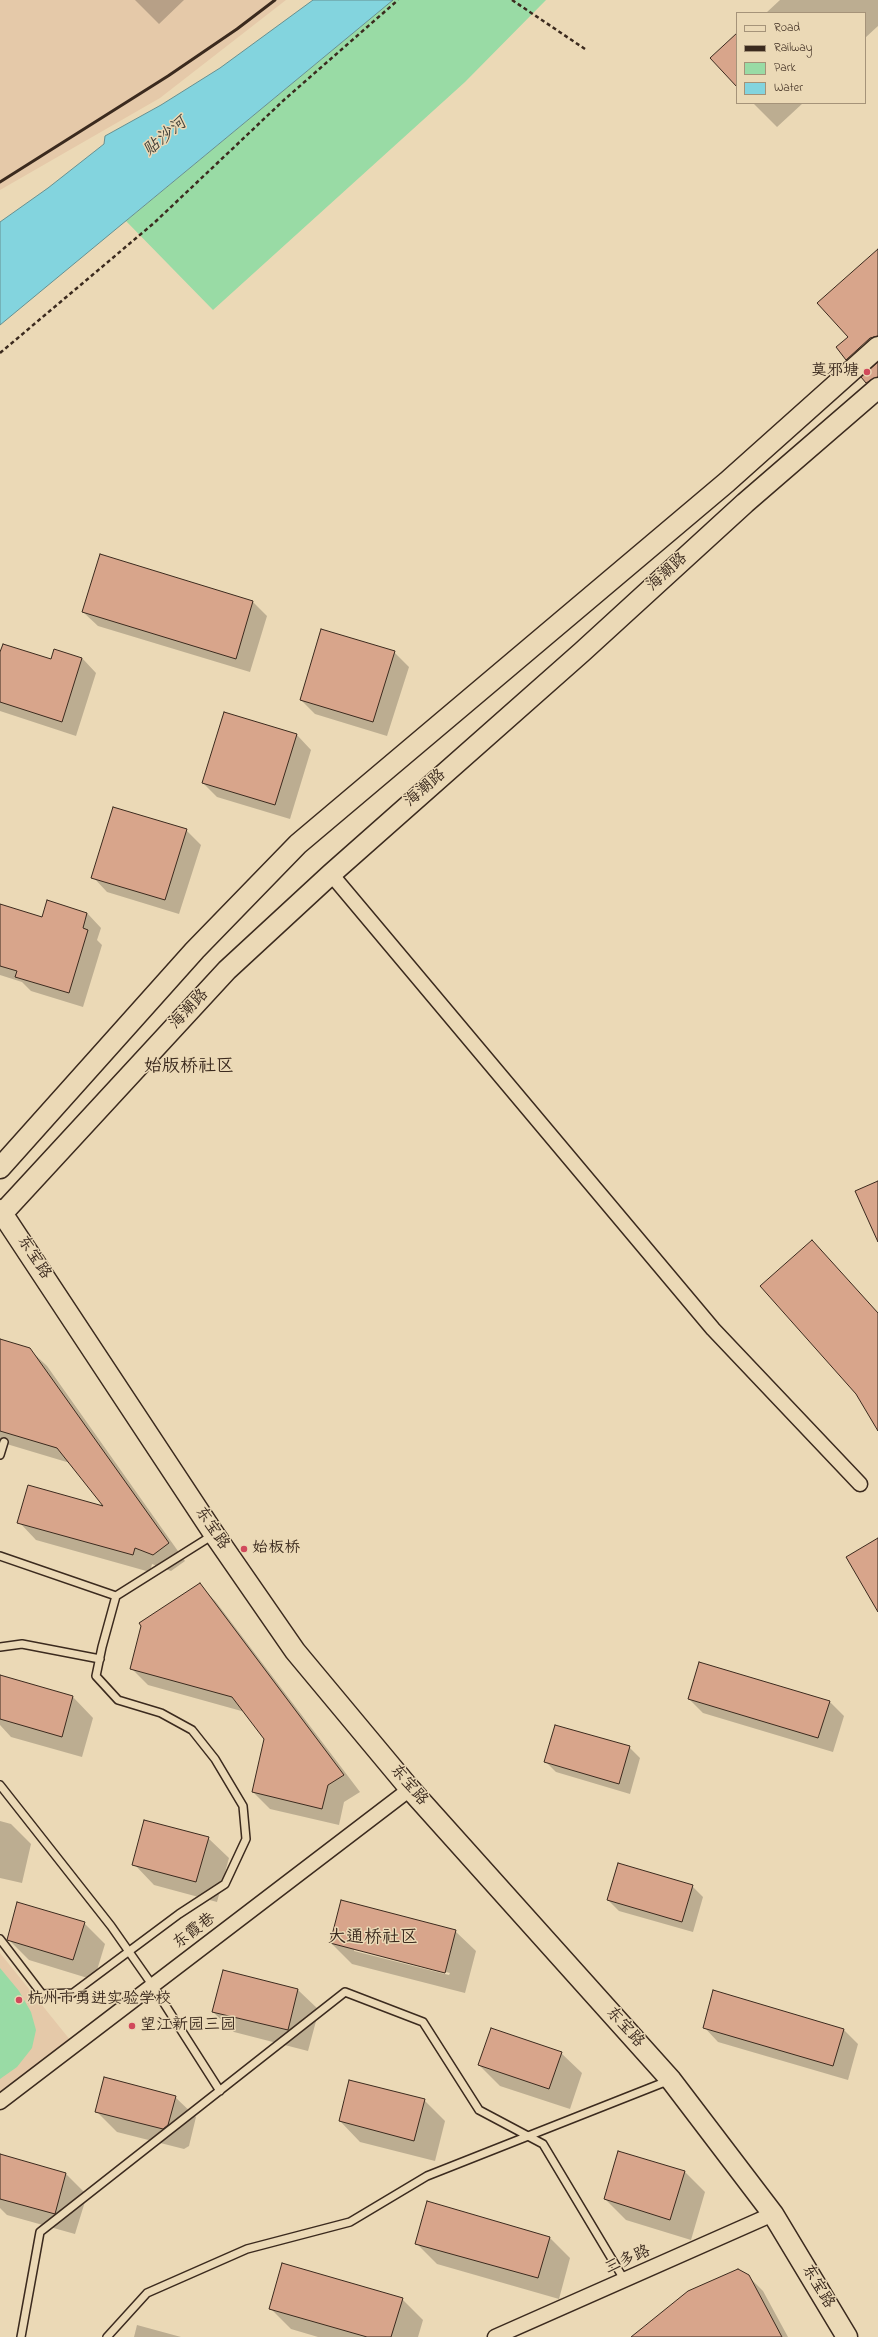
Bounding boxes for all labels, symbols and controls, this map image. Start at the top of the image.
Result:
legend [736,12,866,104]
text: Road [774,19,800,37]
text: Railway [774,39,812,57]
text: Park [774,59,796,77]
text: Water [774,79,803,97]
water label: 贴沙河 [140,114,192,162]
place label: 莫邪塘 [811,362,859,382]
marker: 莫邪塘 [862,367,872,377]
street label: 海潮路 [644,550,692,596]
street label: 海潮路 [402,766,450,812]
street label: 海潮路 [167,986,213,1034]
district label: 始版桥社区 [144,1057,234,1079]
street label: 东宝路 [12,1233,54,1283]
street label: 东宝路 [190,1504,232,1554]
place label: 始板桥 [252,1539,300,1559]
marker: 始板桥 [239,1544,249,1554]
street label: 东宝路 [385,1762,431,1810]
street label: 东霞巷 [170,1910,220,1954]
district label: 大通桥社区 [328,1928,418,1950]
place label: 杭州市勇进实验学校 [27,1990,171,2010]
marker: 杭州市勇进实验学校 [14,1995,24,2005]
street label: 东宝路 [601,2004,647,2052]
place label: 望江新园三园 [140,2016,236,2036]
marker: 望江新园三园 [127,2021,137,2031]
street label: 三多路 [602,2242,654,2280]
street label: 东宝路 [796,2261,838,2313]

